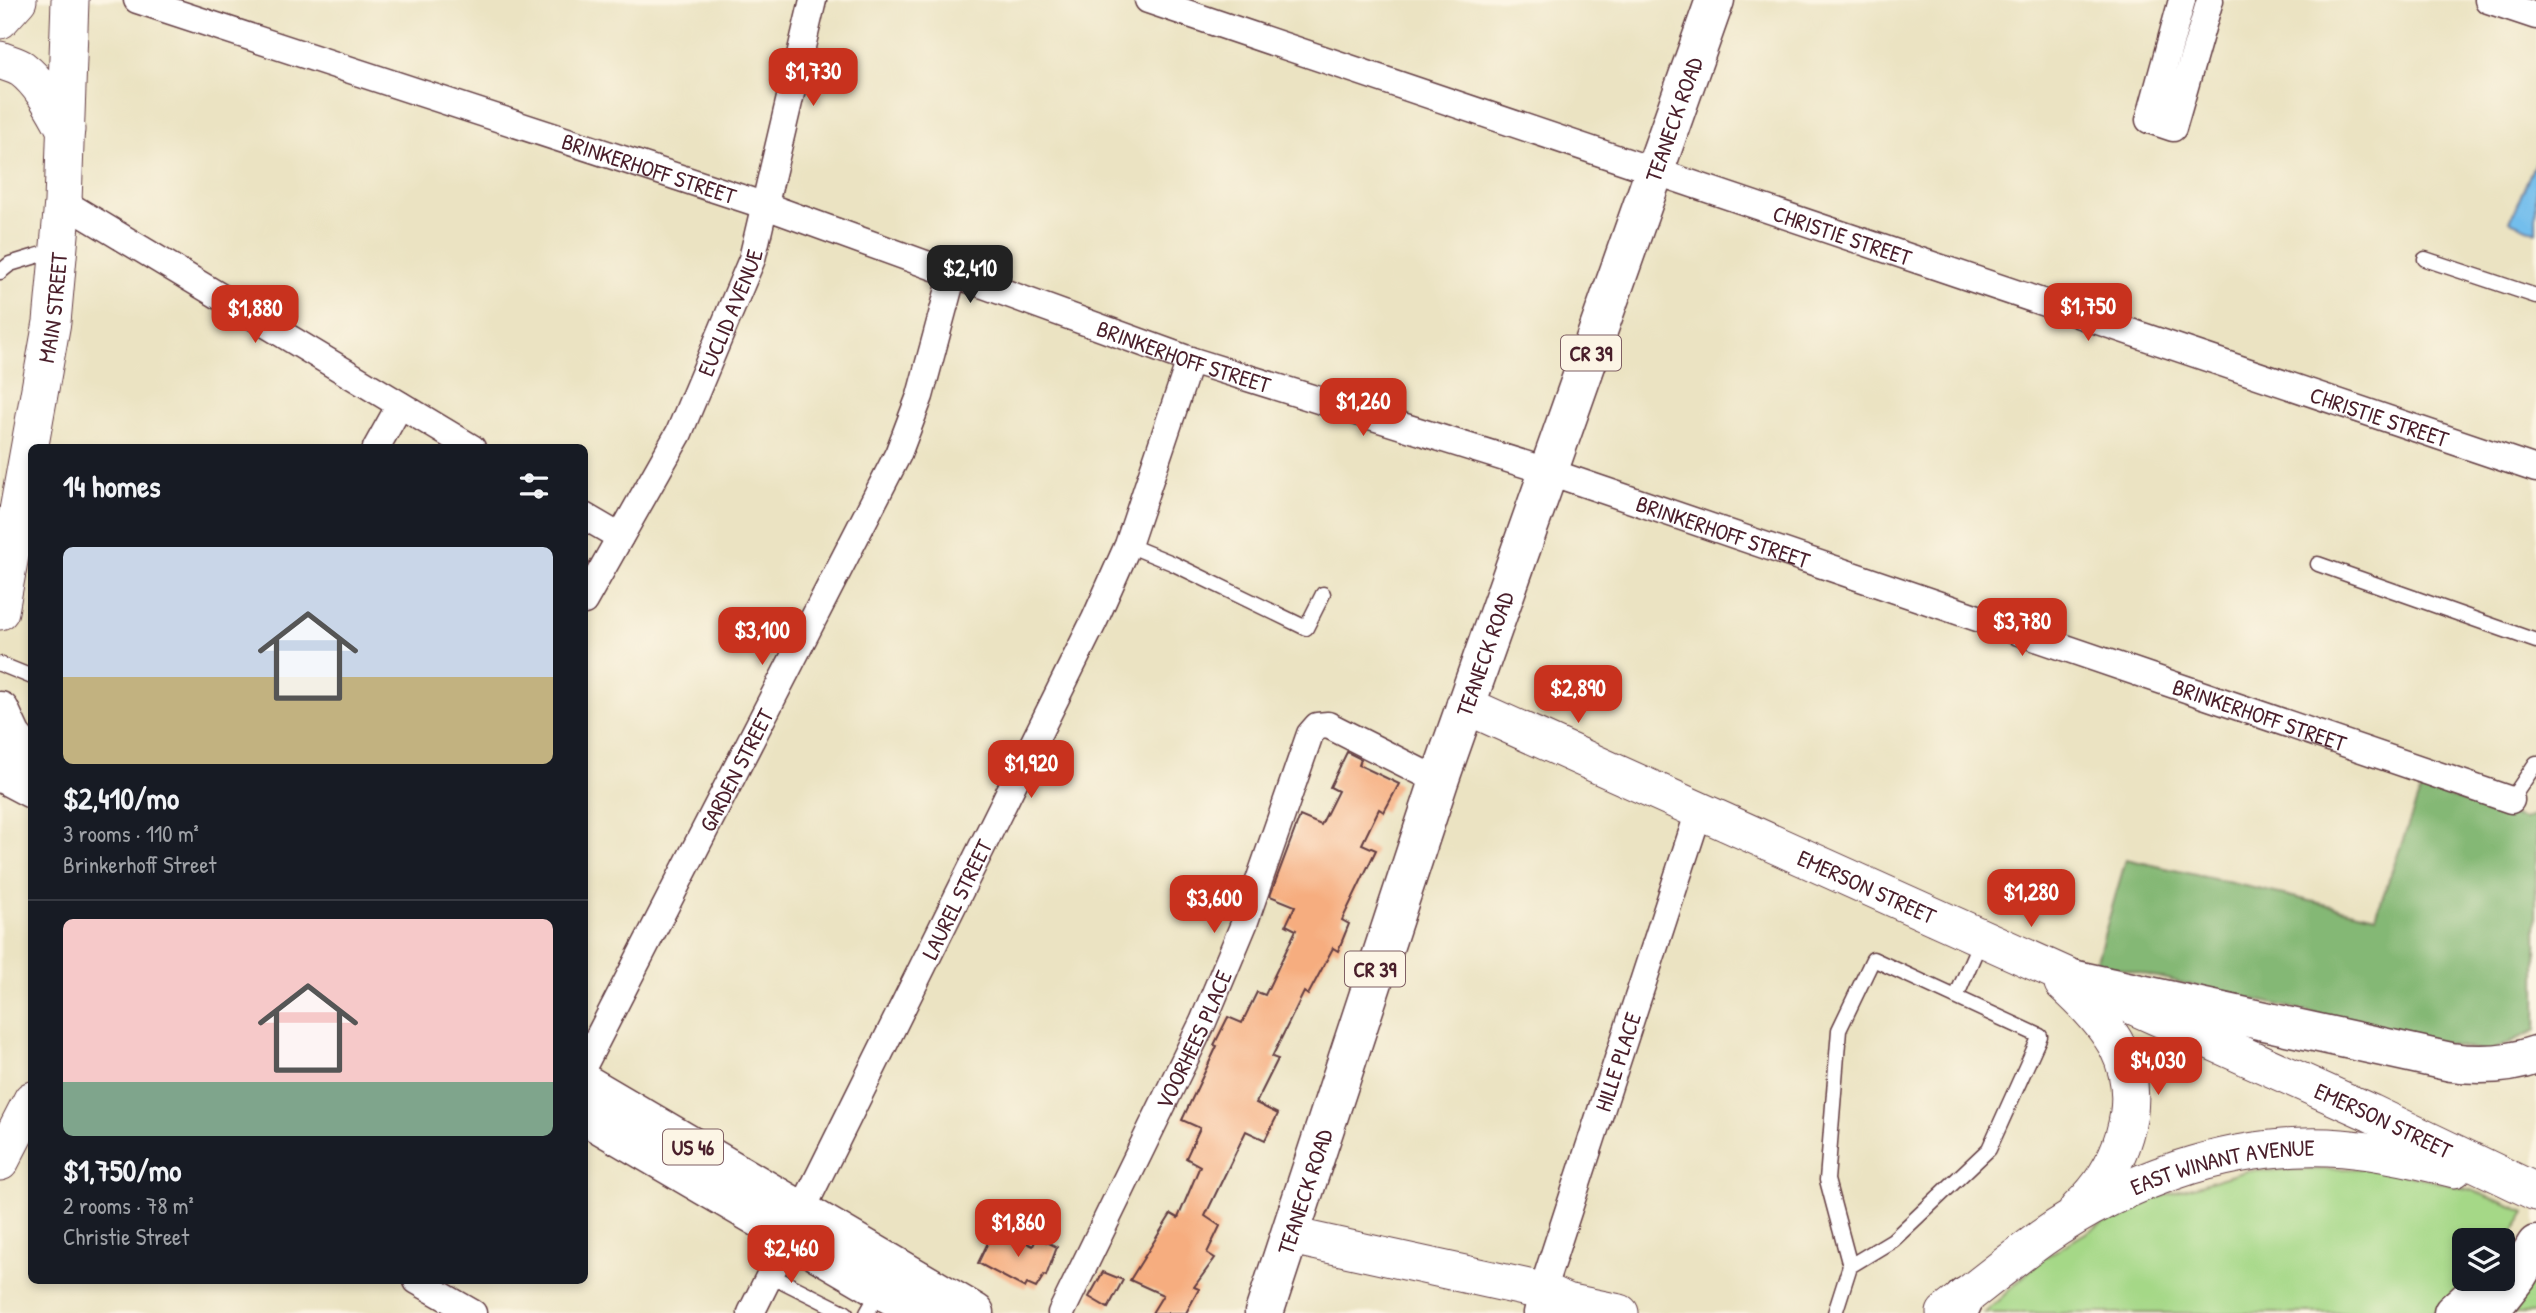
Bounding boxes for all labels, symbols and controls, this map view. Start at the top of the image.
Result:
pin: $1,730 [756,48,870,108]
street label: TEANECK ROAD [1637,53,1709,186]
text: $1,730 [785,55,841,86]
street label: BRINKERHOFF STREET [558,125,740,211]
street label: CHRISTIE STREET [1769,197,1916,273]
street label: EUCLID AVENUE [689,246,769,380]
pin: $2,410 [913,246,1027,305]
street label: MAIN STREET [29,251,74,365]
text: $2,410 [943,252,997,283]
pin: $1,750 [2031,284,2145,343]
pin: $1,880 [198,286,312,345]
text: $1,750 [2060,290,2116,321]
text: $1,880 [228,292,282,323]
street label: BRINKERHOFF STREET [1093,312,1275,400]
road number: CR 39 [1561,336,1621,370]
pin: $1,260 [1306,378,1420,438]
street label: CHRISTIE STREET [2306,378,2453,454]
text: $1,260 [1336,385,1390,416]
text: 14 homes [63,466,161,506]
icon: filters [515,467,553,505]
street label: BRINKERHOFF STREET [1632,487,1814,575]
street label: TEANECK ROAD [1448,587,1520,720]
icon: home [245,593,371,719]
pin: $3,780 [1965,598,2079,658]
text: $3,780 [1993,605,2051,636]
pin: $3,100 [705,608,819,667]
text: $3,100 [734,614,790,645]
pin: $2,890 [1521,666,1635,725]
street label: BRINKERHOFF STREET [2169,670,2351,758]
text: $2,890 [1550,672,1606,703]
street label: GARDEN STREET [691,703,780,837]
pin: $1,920 [974,740,1088,800]
text: $1,920 [1004,747,1058,778]
text: $2,410/mo [63,778,179,818]
text: 3 rooms · 110 m² [63,818,199,849]
street label: LAUREL STREET [913,834,999,964]
street label: EMERSON STREET [1793,842,1941,931]
text: Brinkerhoff Street [63,849,216,880]
pin: $1,280 [1974,870,2088,929]
pin: $3,600 [1157,876,1271,935]
text: $1,280 [2003,876,2059,907]
text: $3,600 [1186,882,1242,913]
road number: CR 39 [1345,951,1405,986]
icon: home [245,965,371,1091]
street label: VOORHEES PLACE [1148,965,1239,1114]
street label: HILLE PLACE [1586,1008,1648,1115]
pin: $4,030 [2101,1038,2215,1097]
text: $4,030 [2130,1044,2186,1075]
street label: EMERSON STREET [2310,1074,2458,1165]
street label: TEANECK ROAD [1269,1125,1339,1258]
road number: US 46 [663,1130,723,1164]
street label: EAST WINANT AVENUE [2125,1131,2315,1202]
text: $1,750/mo [63,1150,181,1190]
text: 2 rooms · 78 m² [63,1190,194,1221]
pin: $1,860 [961,1200,1075,1259]
text: $1,860 [991,1206,1045,1237]
text: Christie Street [63,1221,189,1252]
pin: $2,460 [734,1226,848,1285]
map controls [2452,1228,2515,1291]
button: layers [2452,1228,2515,1291]
text: $2,460 [763,1232,819,1263]

